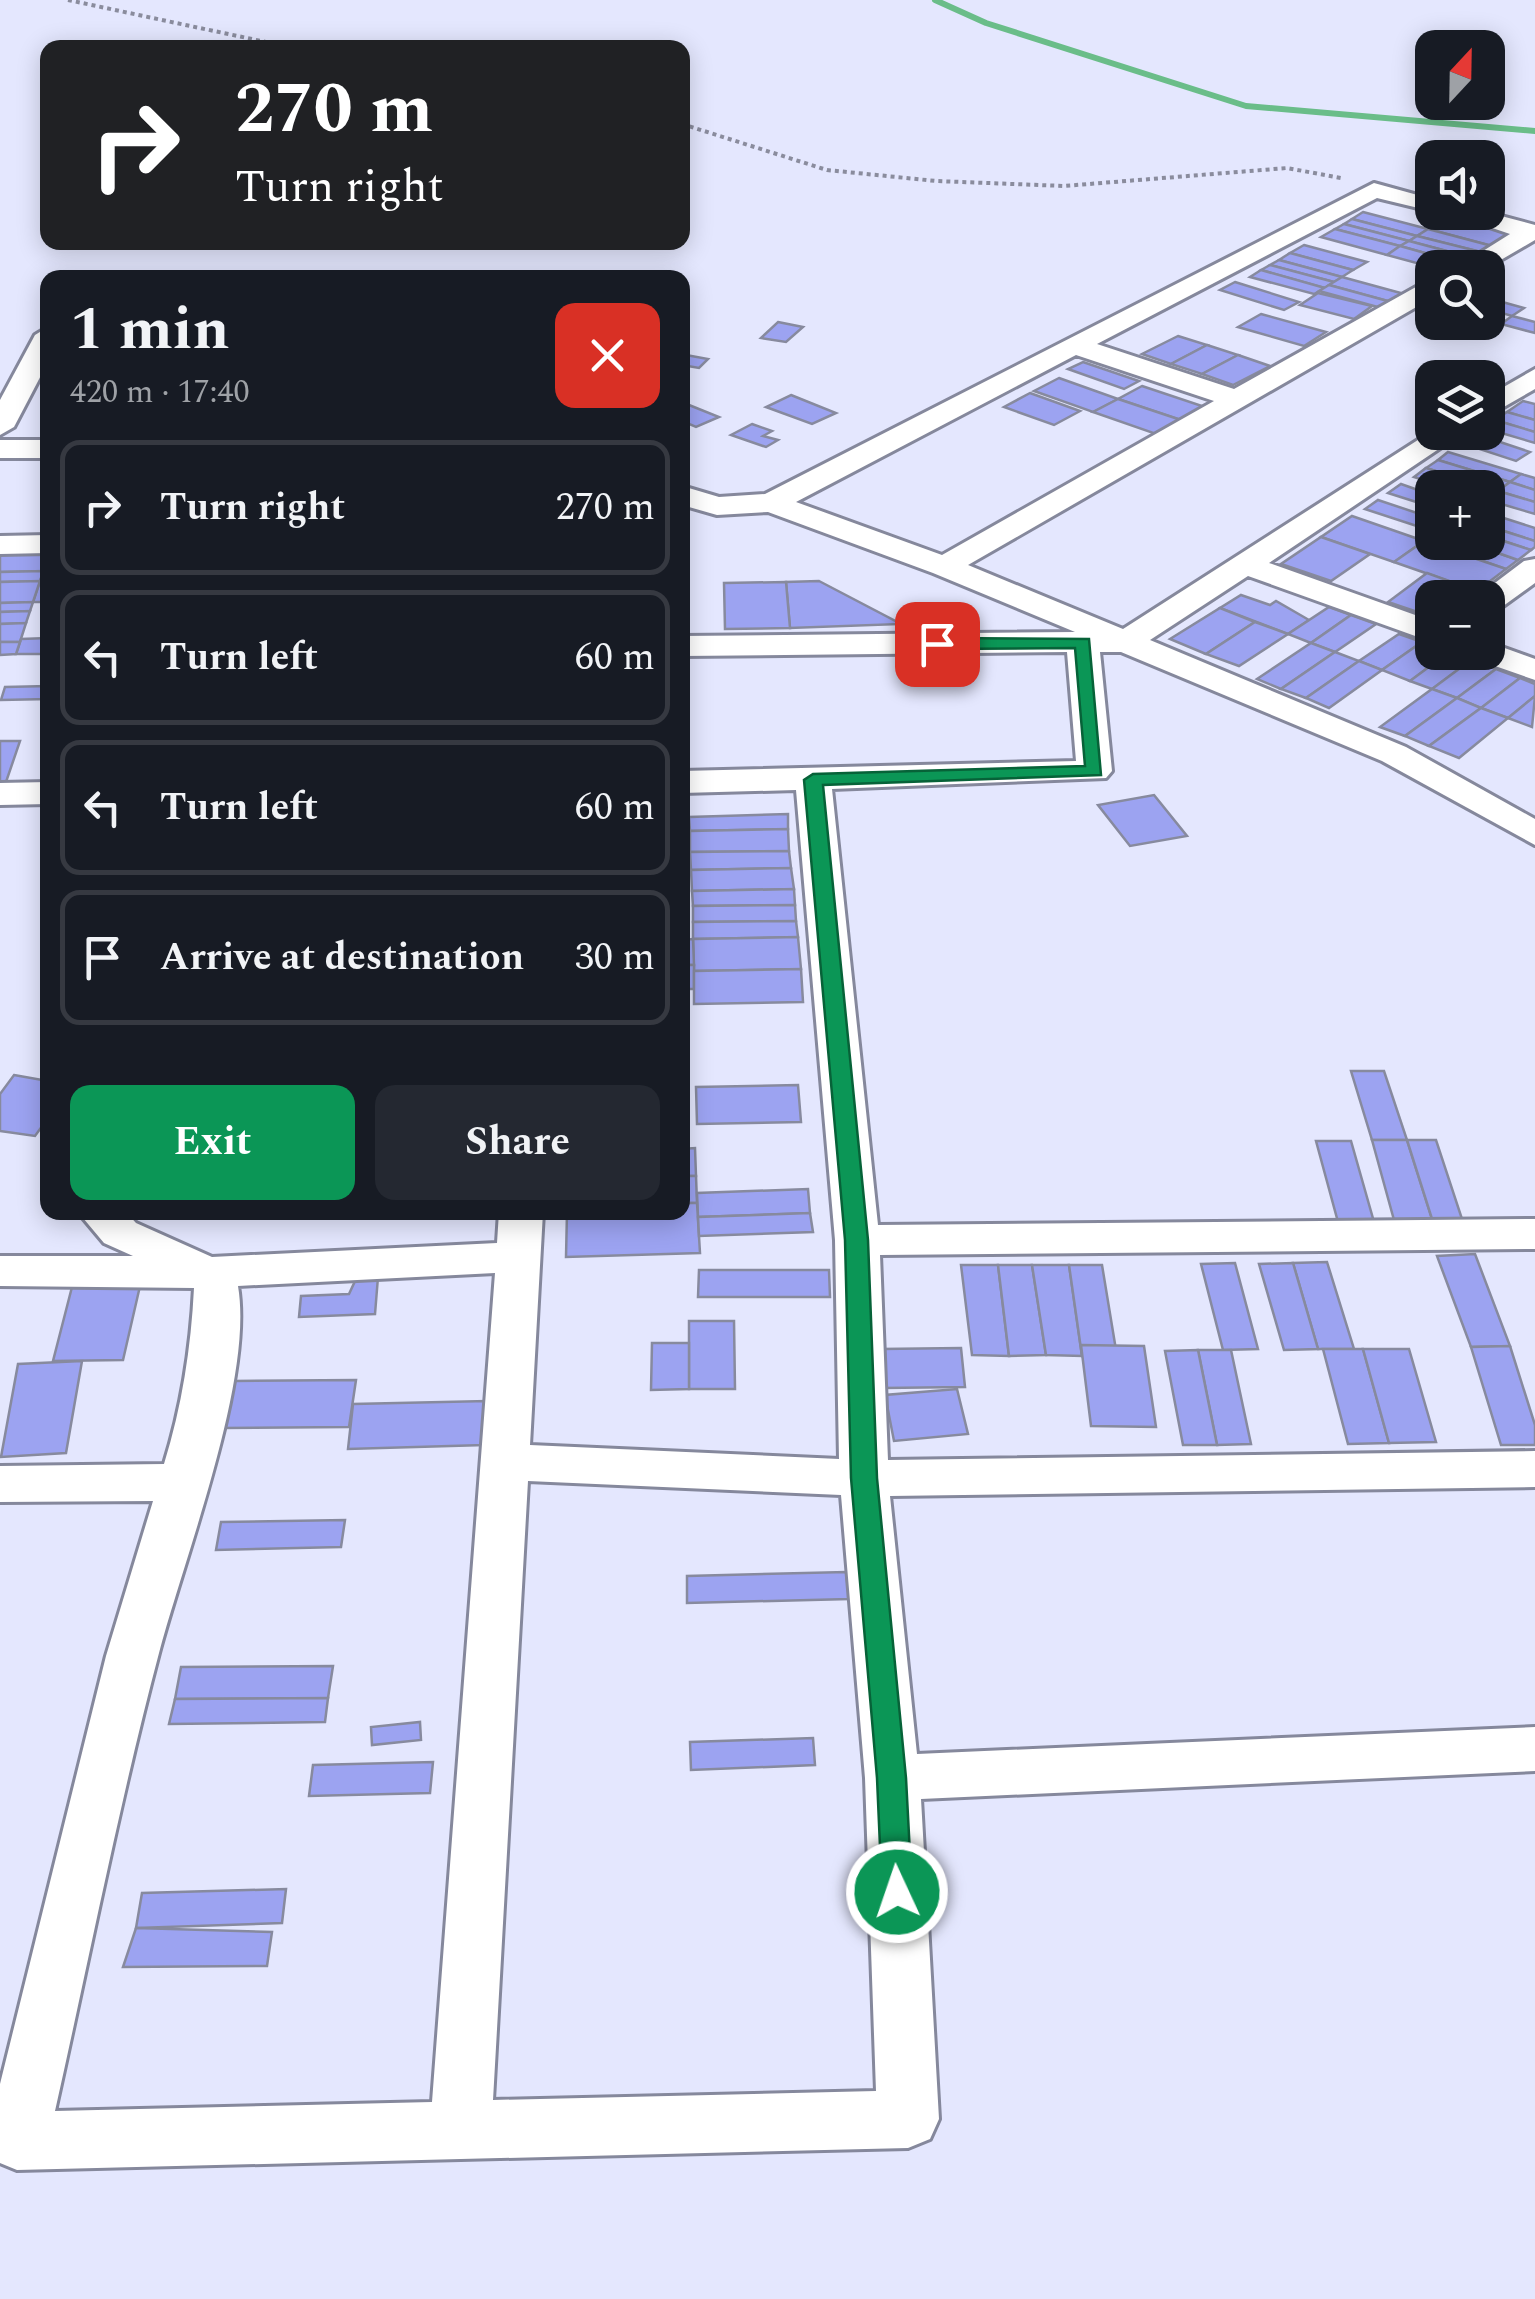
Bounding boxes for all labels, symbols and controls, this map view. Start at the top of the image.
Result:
north arrow [1415,30,1505,120]
map controls [1415,30,1505,670]
text: 270 m [235,57,433,163]
icon: right [70,80,200,210]
button: sound [1415,140,1505,230]
text: Turn right [235,153,444,222]
button: search [1415,250,1505,340]
text: 1 min [70,284,230,376]
button: close [555,303,660,408]
button: layers [1415,360,1505,450]
text: 420 m · 17:40 [70,368,250,417]
button: + [1415,470,1505,560]
text: Turn right [160,479,345,537]
text: 270 m [556,479,655,537]
icon: right [75,480,130,535]
button: − [1415,580,1505,670]
pin [895,602,980,687]
icon: arrive [910,617,965,672]
text: Turn left [160,629,318,687]
text: 60 m [575,629,655,687]
icon: left [75,630,130,685]
text: Turn left [160,779,318,837]
text: 60 m [575,779,655,837]
icon: left [75,780,130,835]
text: Arrive at destination [160,929,524,987]
text: 30 m [575,929,655,987]
icon: arrive [75,930,130,985]
button: Exit [70,1085,355,1200]
button: Share [375,1085,660,1200]
position arrow [845,1840,949,1944]

